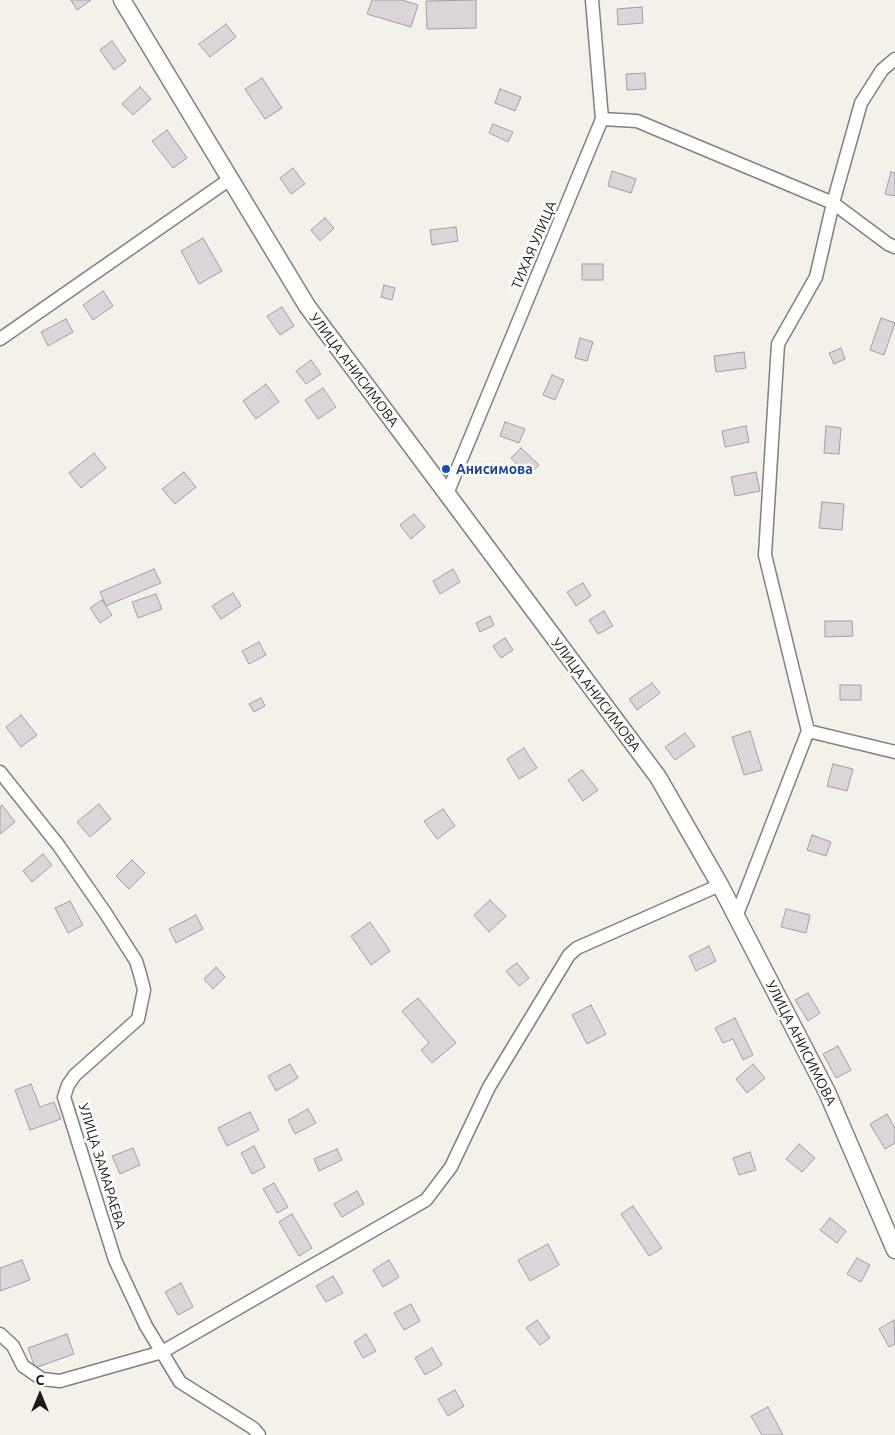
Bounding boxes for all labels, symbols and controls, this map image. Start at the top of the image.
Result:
street label: ТИХАЯ УЛИЦА [508,198,560,292]
street label: УЛИЦА АНИСИМОВА [306,310,402,430]
place label: Анисимова [456,461,533,477]
marker: Анисимова [440,463,452,475]
street label: УЛИЦА АНИСИМОВА [548,635,644,755]
street label: УЛИЦА АНИСИМОВА [762,978,840,1108]
street label: УЛИЦА ЗАМАРАЕВА [75,1101,129,1231]
north arrow [15,1370,65,1420]
text: С [36,1372,44,1388]

